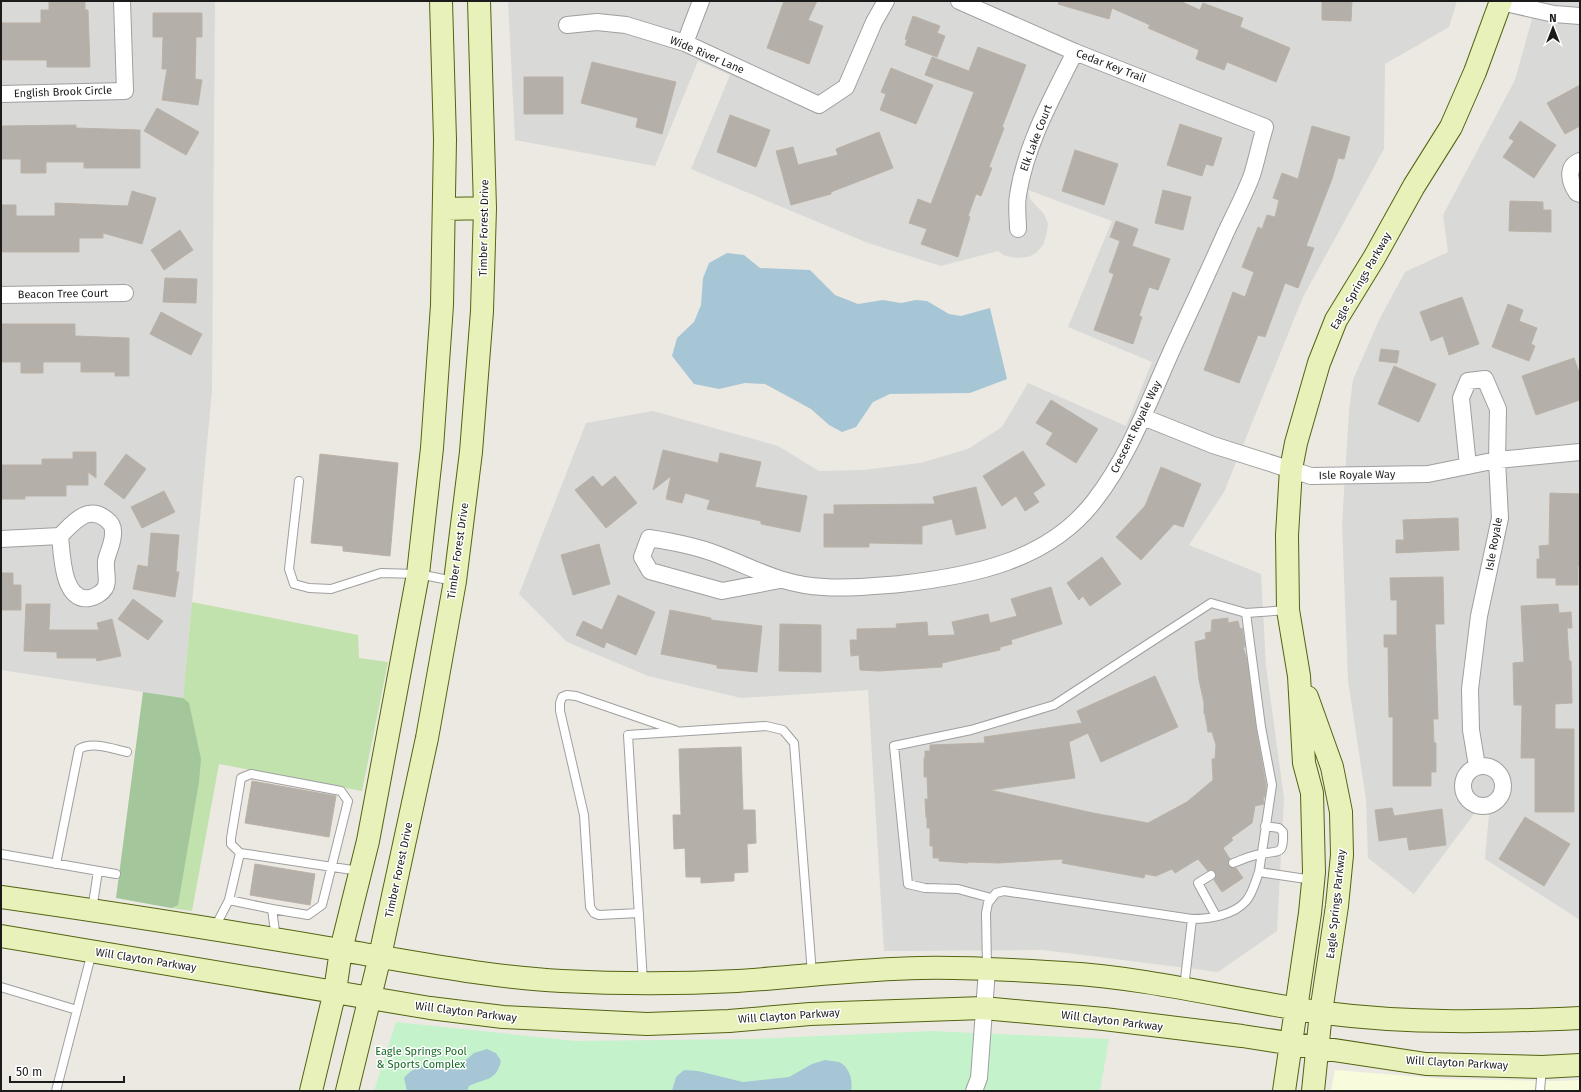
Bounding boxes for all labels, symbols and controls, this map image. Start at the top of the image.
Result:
north arrow [1533,8,1573,48]
text: N [1549,12,1557,25]
street label: Wide River Lane [668,33,746,77]
street label: Cedar Key Trail [1074,47,1148,85]
street label: English Brook Circle [14,84,112,100]
street label: Elk Lake Court [1017,103,1055,173]
street label: Timber Forest Drive [477,179,491,277]
street label: Eagle Springs Parkway [1328,230,1394,332]
street label: Beacon Tree Court [18,287,108,301]
street label: Crescent Royale Way [1108,378,1164,475]
street label: Isle Royale Way [1319,468,1396,482]
street label: Timber Forest Drive [445,502,471,600]
street label: Isle Royale [1483,516,1505,572]
street label: Timber Forest Drive [383,821,415,919]
street label: Eagle Springs Parkway [1324,848,1348,959]
street label: Will Clayton Parkway [94,946,198,975]
street label: Will Clayton Parkway [414,999,518,1025]
street label: Will Clayton Parkway [738,1006,841,1026]
street label: Will Clayton Parkway [1060,1008,1164,1034]
park label: Eagle Springs Pool & Sports Complex [375,1045,467,1071]
street label: Will Clayton Parkway [1406,1054,1509,1072]
scale bar [10,1058,124,1084]
text: 50 m [16,1065,42,1079]

